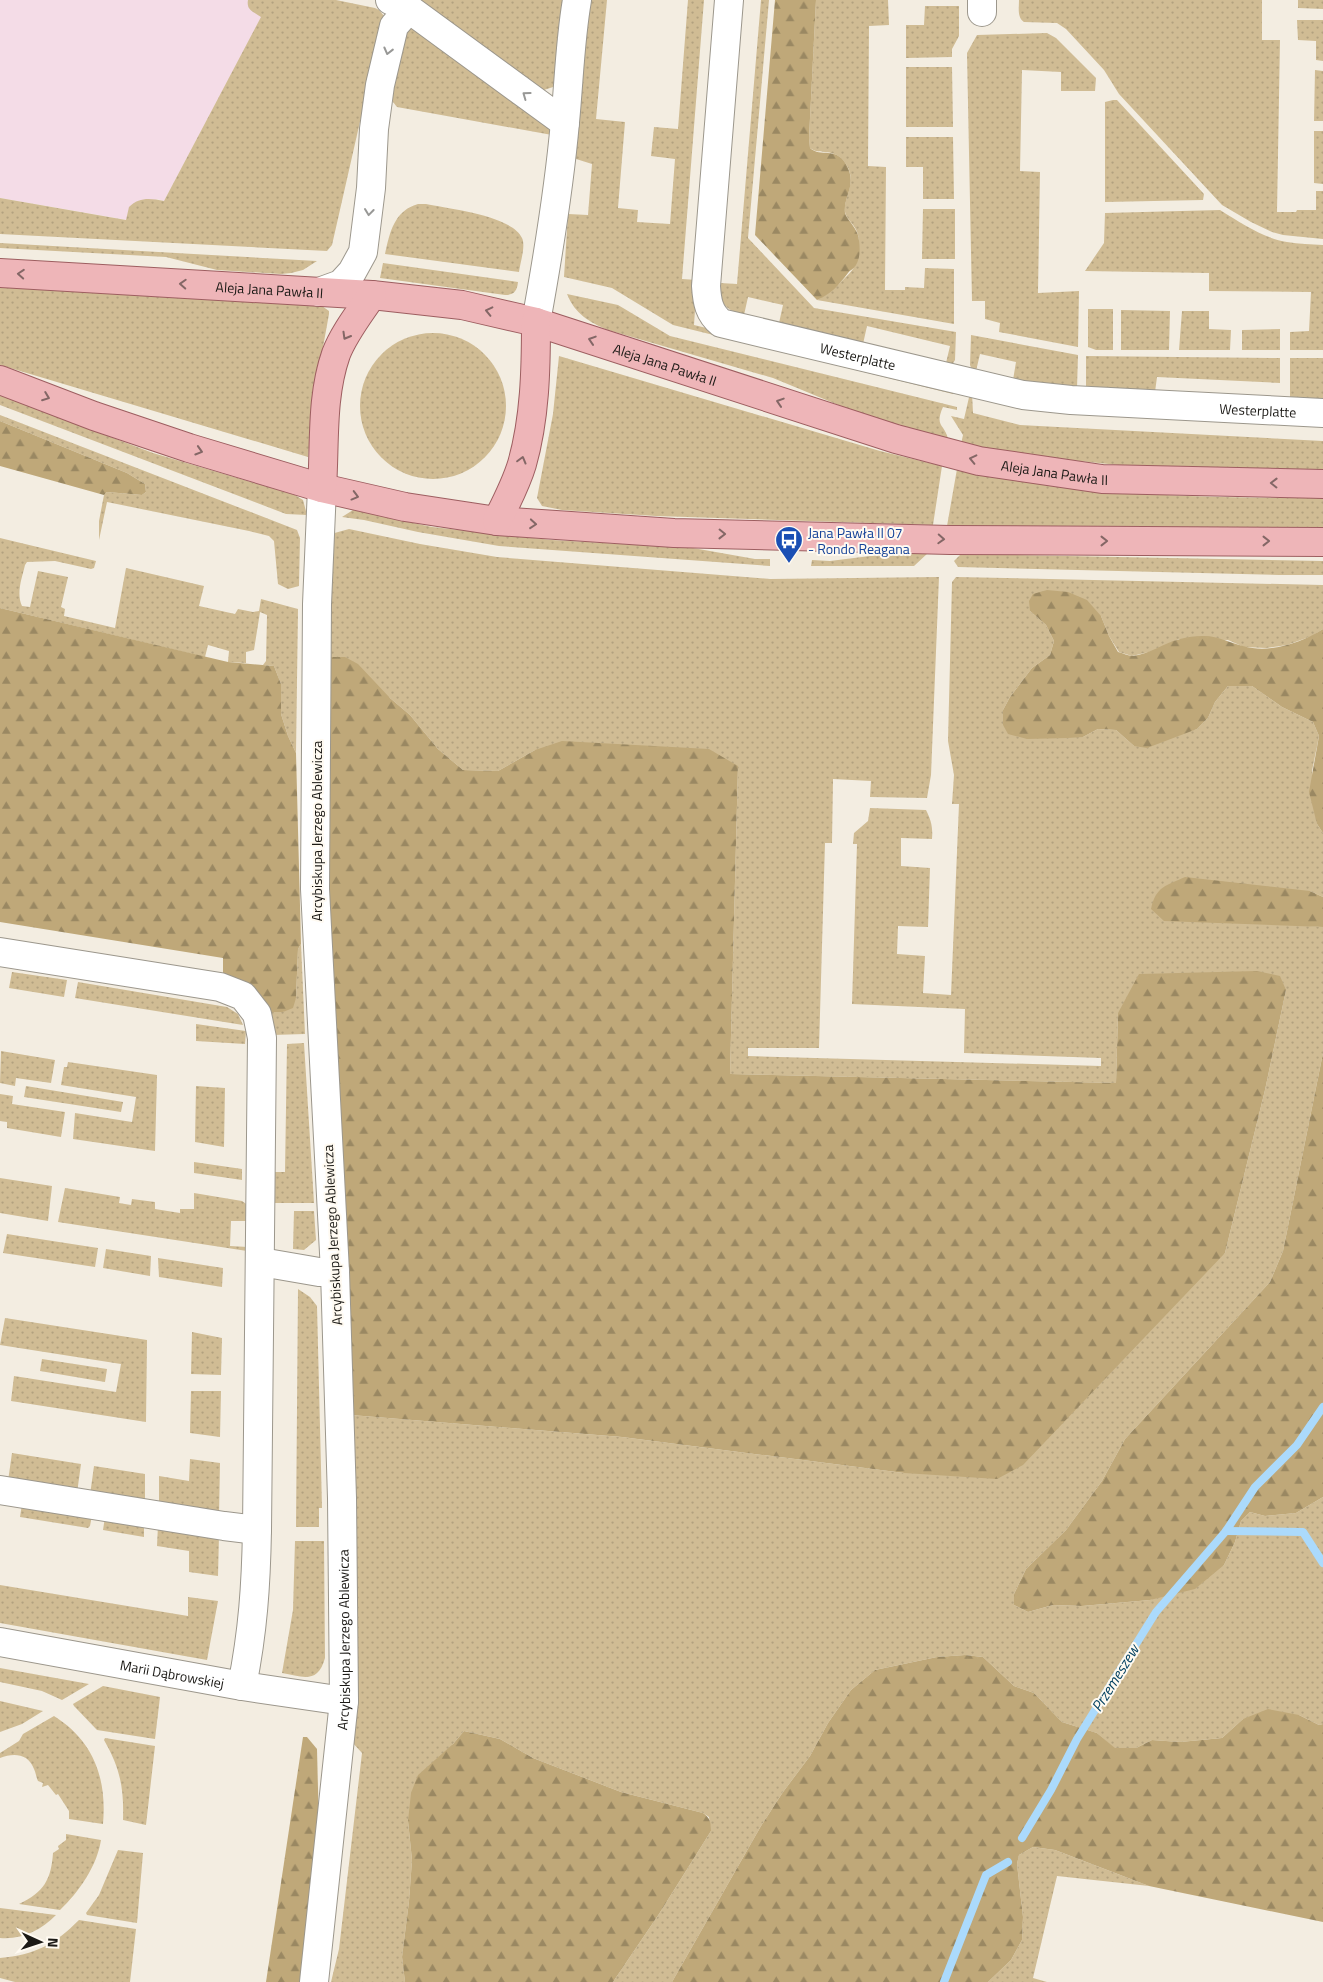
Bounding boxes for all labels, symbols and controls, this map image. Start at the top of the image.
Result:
one-way arrow [383,46,394,55]
one-way arrow [523,92,532,100]
one-way arrow [364,208,375,216]
one-way arrow [17,269,25,280]
street label: Aleja Jana Pawła II [215,275,324,303]
one-way arrow [179,278,187,289]
one-way arrow [484,306,493,317]
one-way arrow [342,330,352,339]
one-way arrow [588,336,597,346]
street label: Westerplatte [818,336,898,375]
street label: Aleja Jana Pawła II [611,337,720,391]
one-way arrow [41,391,50,401]
one-way arrow [776,397,785,407]
street label: Westerplatte [1219,397,1297,422]
one-way arrow [194,445,203,455]
one-way arrow [969,454,978,465]
street label: Aleja Jana Pawła II [1000,454,1108,490]
one-way arrow [517,457,527,465]
one-way arrow [1270,478,1278,488]
one-way arrow [351,491,359,501]
one-way arrow [529,518,537,529]
place label: Jana Pawła II 07 - Rondo Reagana [808,522,910,559]
bus stop icon: Jana Pawła II 07 - Rondo Reagana [774,525,804,564]
one-way arrow [719,528,727,539]
one-way arrow [937,534,945,545]
one-way arrow [1100,535,1108,546]
one-way arrow [1262,536,1270,546]
street label: Arcybiskupa Jerzego Ablewicza [306,741,327,921]
street label: Arcybiskupa Jerzego Ablewicza [317,1144,347,1326]
street label: Arcybiskupa Jerzego Ablewicza [330,1549,355,1731]
water label: Przemeszew [1085,1638,1146,1716]
street label: Marii Dąbrowskiej [118,1654,226,1693]
north arrow [15,1917,65,1967]
text: N [43,1937,64,1948]

